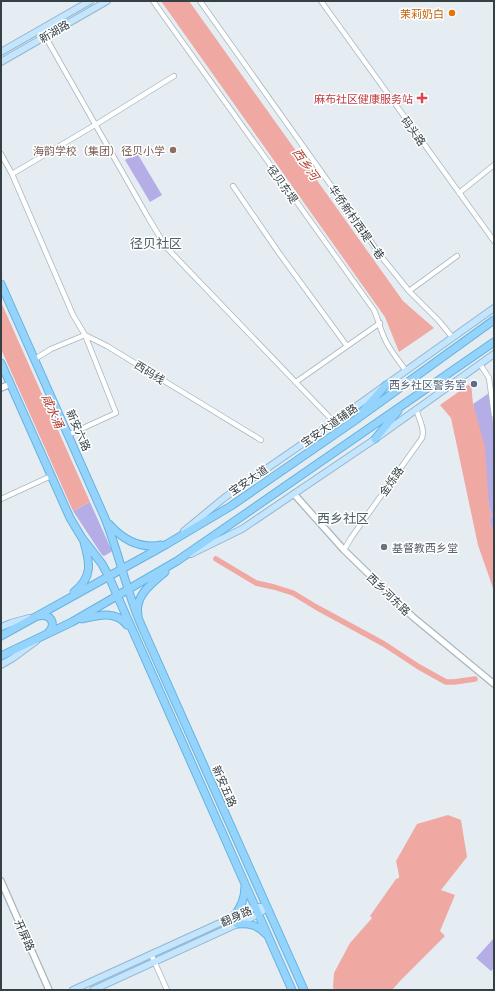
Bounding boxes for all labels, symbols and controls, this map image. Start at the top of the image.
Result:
place label: 茉莉奶白 [400,7,444,20]
marker: 茉莉奶白 [447,8,457,18]
street label: 新湖路 [36,17,72,45]
place label: 麻布社区健康服务站 [314,92,413,105]
marker: 麻布社区健康服务站 [416,92,428,104]
street label: 码头路 [399,114,429,148]
place label: 海韵学校（集团）径贝小学 [33,144,165,157]
marker: 海韵学校（集团）径贝小学 [168,145,178,155]
water label: 西乡河 [290,145,324,185]
street label: 径贝东堤 [265,162,301,206]
street label: 华侨新村西堤一巷 [326,182,388,262]
district label: 径贝社区 [130,235,182,251]
street label: 西码线 [133,358,167,386]
place label: 西乡社区警务室 [389,378,466,391]
marker: 西乡社区警务室 [469,379,479,389]
water label: 咸水涌 [39,391,68,432]
street label: 宝安大道辅路 [298,401,360,449]
street label: 新安六路 [64,407,94,453]
street label: 宝安大道 [226,462,270,498]
street label: 金烁路 [376,464,406,498]
district label: 西乡社区 [317,510,369,526]
place label: 基督教西乡堂 [392,541,458,554]
marker: 基督教西乡堂 [379,542,389,552]
street label: 西乡河东路 [365,570,413,618]
street label: 新安五路 [210,763,240,809]
street label: 翻身路 [218,903,254,929]
street label: 开屏路 [12,917,38,953]

